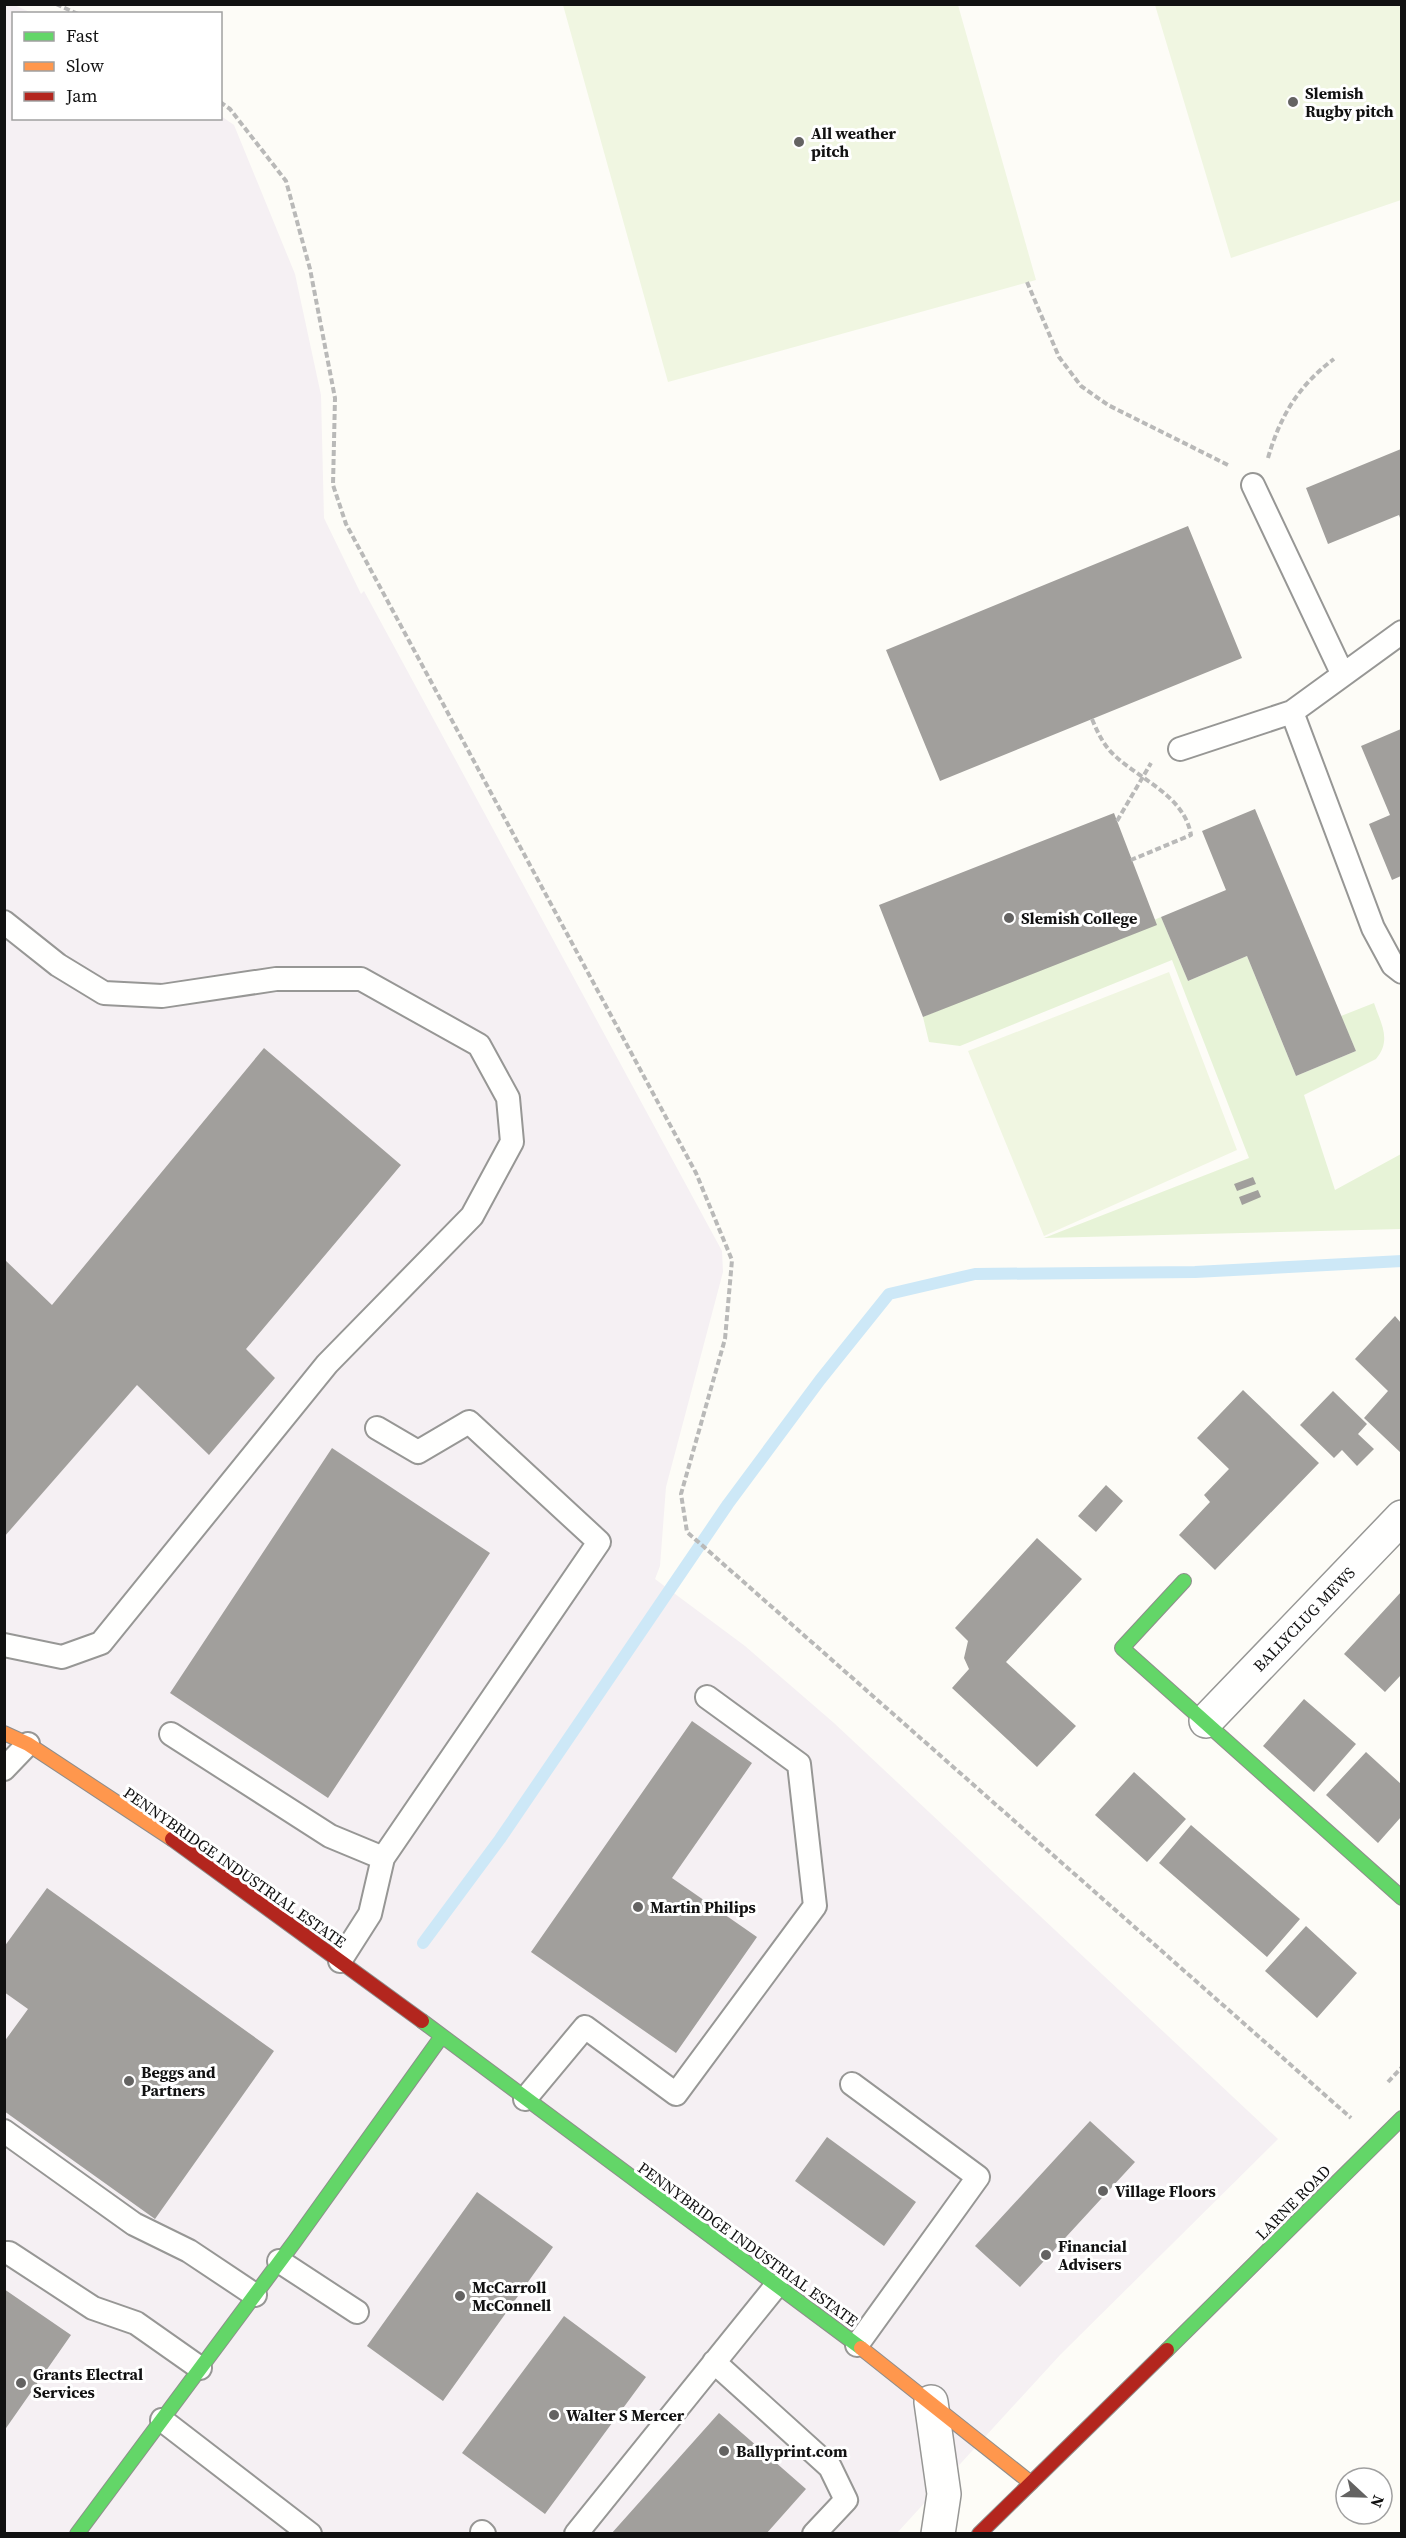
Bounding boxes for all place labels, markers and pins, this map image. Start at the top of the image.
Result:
place label: Slemish Rugby pitch [1305,82,1394,122]
marker: Slemish Rugby pitch [1286,95,1300,109]
place label: All weather pitch [811,122,896,162]
marker: All weather pitch [792,135,806,149]
place label: Slemish College [1021,907,1137,929]
marker: Slemish College [1002,911,1016,925]
place label: Martin Philips [650,1896,756,1918]
marker: Martin Philips [631,1900,645,1914]
place label: Beggs and Partners [141,2061,216,2101]
marker: Beggs and Partners [122,2074,136,2088]
place label: Village Floors [1115,2180,1216,2202]
marker: Village Floors [1096,2184,1110,2198]
place label: Financial Advisers [1058,2235,1127,2275]
marker: Financial Advisers [1039,2248,1053,2262]
place label: McCarroll McConnell [472,2276,551,2316]
marker: McCarroll McConnell [453,2289,467,2303]
place label: Grants Electral Services [33,2363,143,2403]
marker: Grants Electral Services [14,2376,28,2390]
place label: Walter S Mercer [566,2404,685,2426]
marker: Walter S Mercer [547,2408,561,2422]
place label: Ballyprint.com [736,2440,848,2462]
marker: Ballyprint.com [717,2444,731,2458]

